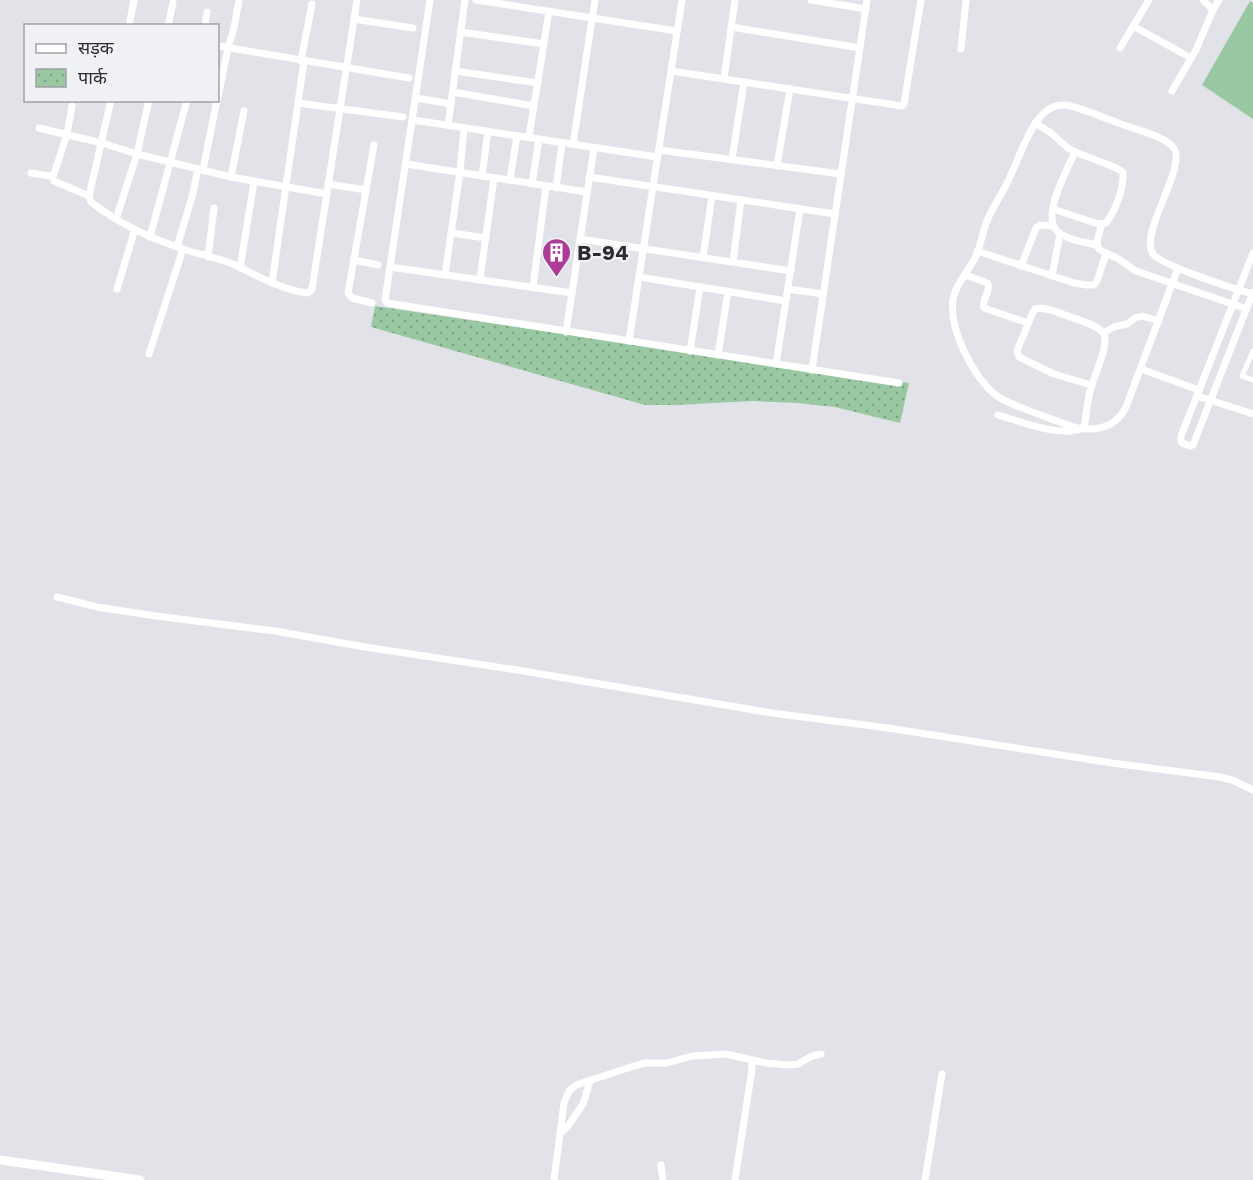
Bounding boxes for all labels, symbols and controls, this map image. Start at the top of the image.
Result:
legend [24,24,219,102]
text: सड़क [78,37,115,58]
text: पार्क [78,67,108,88]
building icon: B-94 [540,236,572,278]
place label: B-94 [577,240,628,265]

